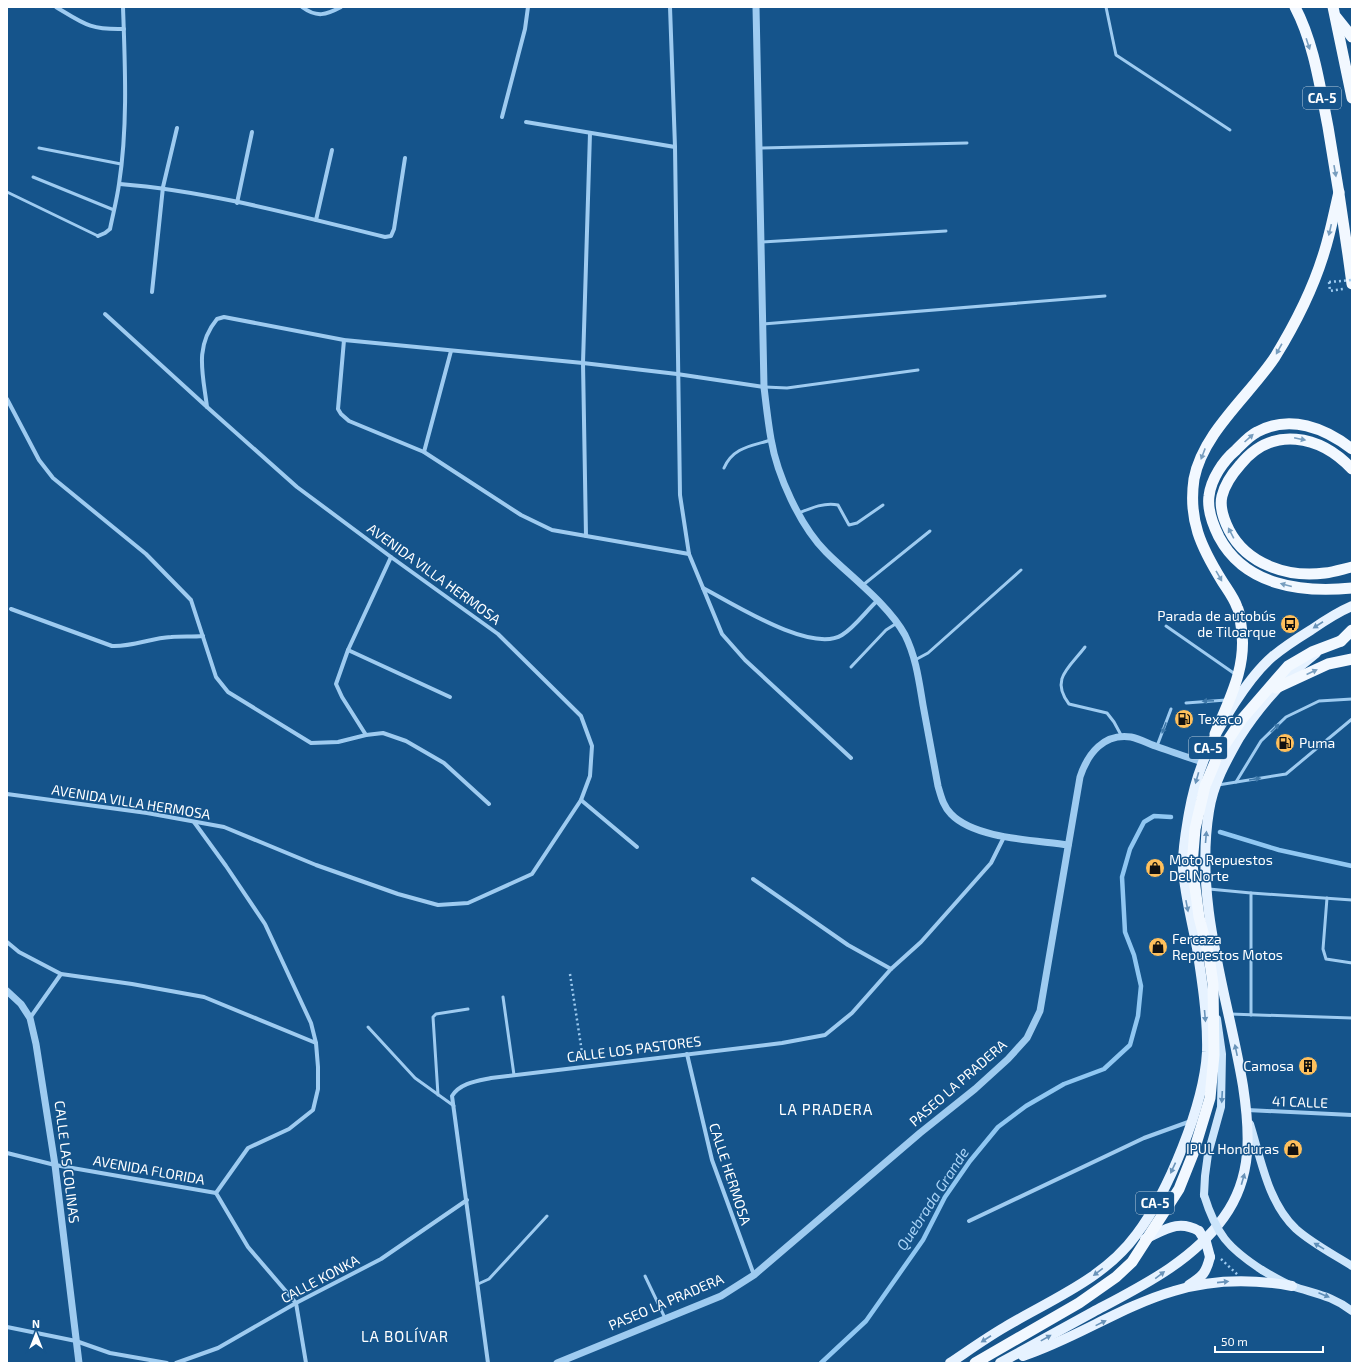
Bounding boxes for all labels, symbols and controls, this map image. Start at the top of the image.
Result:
one-way arrow [1306,38,1312,50]
road number: CA-5 [1303,87,1341,109]
one-way arrow [1333,165,1339,177]
one-way arrow [1327,224,1333,236]
one-way arrow [1276,343,1282,355]
one-way arrow [1244,434,1254,443]
one-way arrow [1294,437,1306,443]
one-way arrow [1200,449,1206,461]
street label: AVENIDA VILLA HERMOSA [364,520,505,628]
one-way arrow [1227,527,1234,538]
one-way arrow [1216,570,1223,582]
one-way arrow [1279,582,1291,588]
place label: Parada de autobús de Tiloarque [1157,607,1276,640]
bus stop icon: Parada de autobús de Tiloarque [1279,613,1301,635]
one-way arrow [1312,622,1324,629]
one-way arrow [1306,669,1318,675]
one-way arrow [1202,698,1214,705]
fuel station icon: Texaco [1173,708,1195,730]
place label: Texaco [1198,710,1242,727]
one-way arrow [1160,722,1166,734]
one-way arrow [1270,723,1280,733]
fuel station icon: Puma [1274,732,1296,754]
place label: Puma [1299,734,1335,751]
road number: CA-5 [1189,737,1227,759]
one-way arrow [1194,772,1200,784]
one-way arrow [1249,776,1261,782]
street label: AVENIDA VILLA HERMOSA [50,781,212,823]
one-way arrow [1203,831,1210,843]
place label: Moto Repuestos Del Norte [1169,851,1273,884]
shop icon: Moto Repuestos Del Norte [1144,857,1166,879]
one-way arrow [1185,900,1191,912]
place label: Fercaza Repuestos Motos [1172,930,1283,963]
shop icon: Fercaza Repuestos Motos [1147,936,1169,958]
one-way arrow [1202,1010,1208,1022]
street label: CALLE LOS PASTORES [566,1032,702,1065]
street label: PASEO LA PRADERA [906,1036,1010,1130]
one-way arrow [1233,1044,1239,1057]
building icon: Camosa [1297,1055,1319,1077]
place label: Camosa [1243,1057,1294,1074]
one-way arrow [1218,1091,1225,1103]
street label: 41 CALLE [1272,1092,1329,1111]
street label: CALLE LAS COLINAS [52,1100,83,1224]
district label: LA PRADERA [779,1100,873,1118]
street label: CALLE HERMOSA [706,1121,755,1227]
shop icon: IPUL Honduras [1282,1138,1304,1160]
place label: IPUL Honduras [1186,1140,1279,1157]
water label: Quebrada Grande [892,1144,973,1254]
street label: AVENIDA FLORIDA [92,1151,206,1188]
one-way arrow [1170,1163,1176,1174]
one-way arrow [1240,1172,1246,1184]
road number: CA-5 [1136,1192,1174,1214]
one-way arrow [1313,1242,1325,1249]
street label: CALLE KONKA [278,1251,362,1306]
one-way arrow [1092,1268,1103,1276]
street label: PASEO LA PRADERA [606,1270,726,1333]
one-way arrow [1155,1271,1165,1279]
one-way arrow [1217,1278,1230,1285]
one-way arrow [1318,1292,1329,1298]
north arrow [16,1314,56,1354]
text: N [32,1317,40,1330]
one-way arrow [1096,1320,1107,1326]
district label: LA BOLÍVAR [361,1327,449,1345]
scale bar [1215,1328,1323,1354]
one-way arrow [1040,1334,1052,1341]
text: 50 m [1221,1334,1248,1348]
one-way arrow [981,1335,991,1343]

